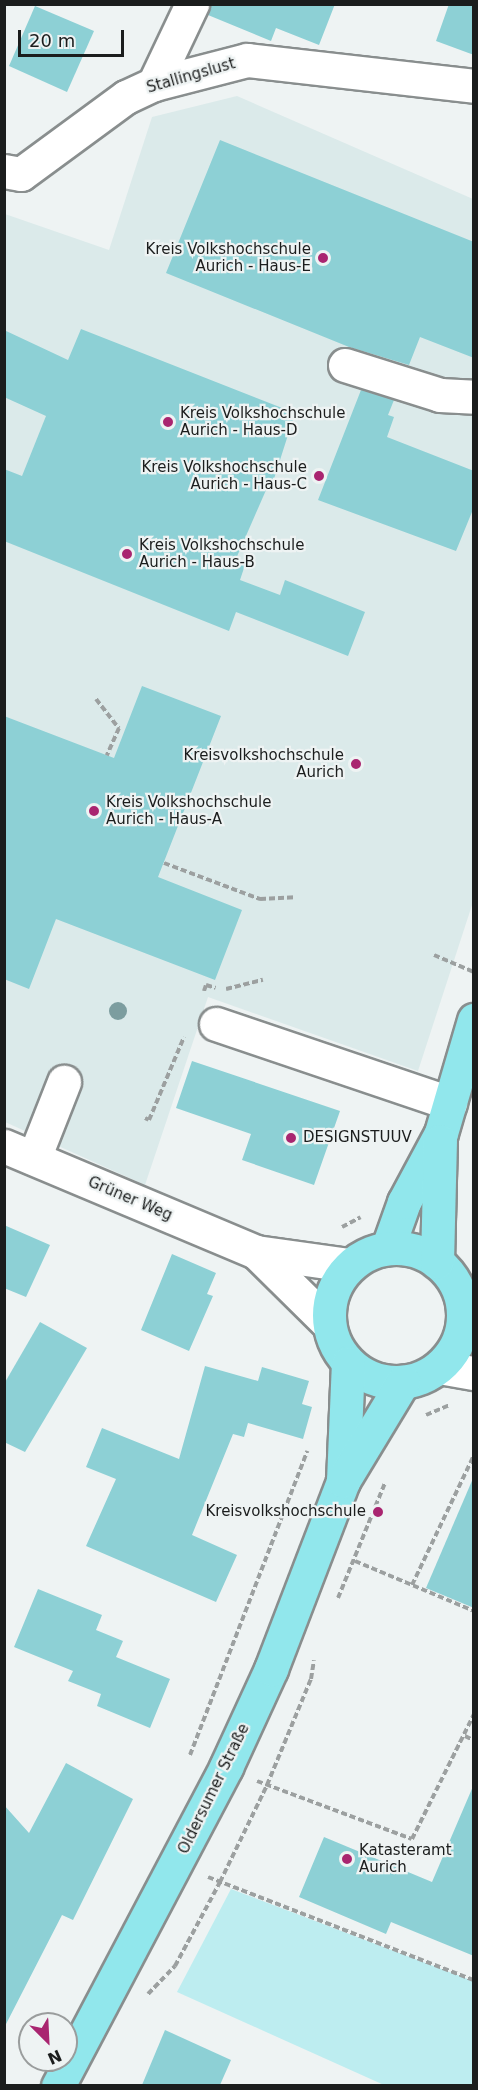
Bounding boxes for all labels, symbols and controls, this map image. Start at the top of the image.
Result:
scale bar [21,18,128,56]
text: 20 m [29,30,75,51]
street label: Stallingslust [145,55,237,97]
place label: Kreis Volkshochschule Aurich - Haus-E [145,240,311,275]
marker: Kreis Volkshochschule Aurich - Haus-E [316,251,330,265]
place label: Kreis Volkshochschule Aurich - Haus-D [180,404,346,439]
marker: Kreis Volkshochschule Aurich - Haus-D [161,415,175,429]
place label: Kreis Volkshochschule Aurich - Haus-C [141,458,307,493]
marker: Kreis Volkshochschule Aurich - Haus-C [312,469,326,483]
place label: Kreis Volkshochschule Aurich - Haus-B [139,536,305,571]
marker: Kreis Volkshochschule Aurich - Haus-B [120,547,134,561]
place label: Kreisvolkshochschule Aurich [183,746,344,781]
marker: Kreisvolkshochschule Aurich [349,757,363,771]
place label: Kreis Volkshochschule Aurich - Haus-A [106,793,272,828]
marker: Kreis Volkshochschule Aurich - Haus-A [87,804,101,818]
place label: DESIGNSTUUV [303,1129,412,1147]
marker: DESIGNSTUUV [284,1131,298,1145]
street label: Grüner Weg [85,1173,175,1225]
place label: Kreisvolkshochschule [205,1503,366,1521]
marker: Kreisvolkshochschule [371,1505,385,1519]
street label: Oldersumer Straße [175,1721,253,1857]
place label: Katasteramt Aurich [359,1841,452,1876]
marker: Katasteramt Aurich [340,1852,354,1866]
north arrow [18,2012,78,2072]
text: N [45,2046,65,2068]

